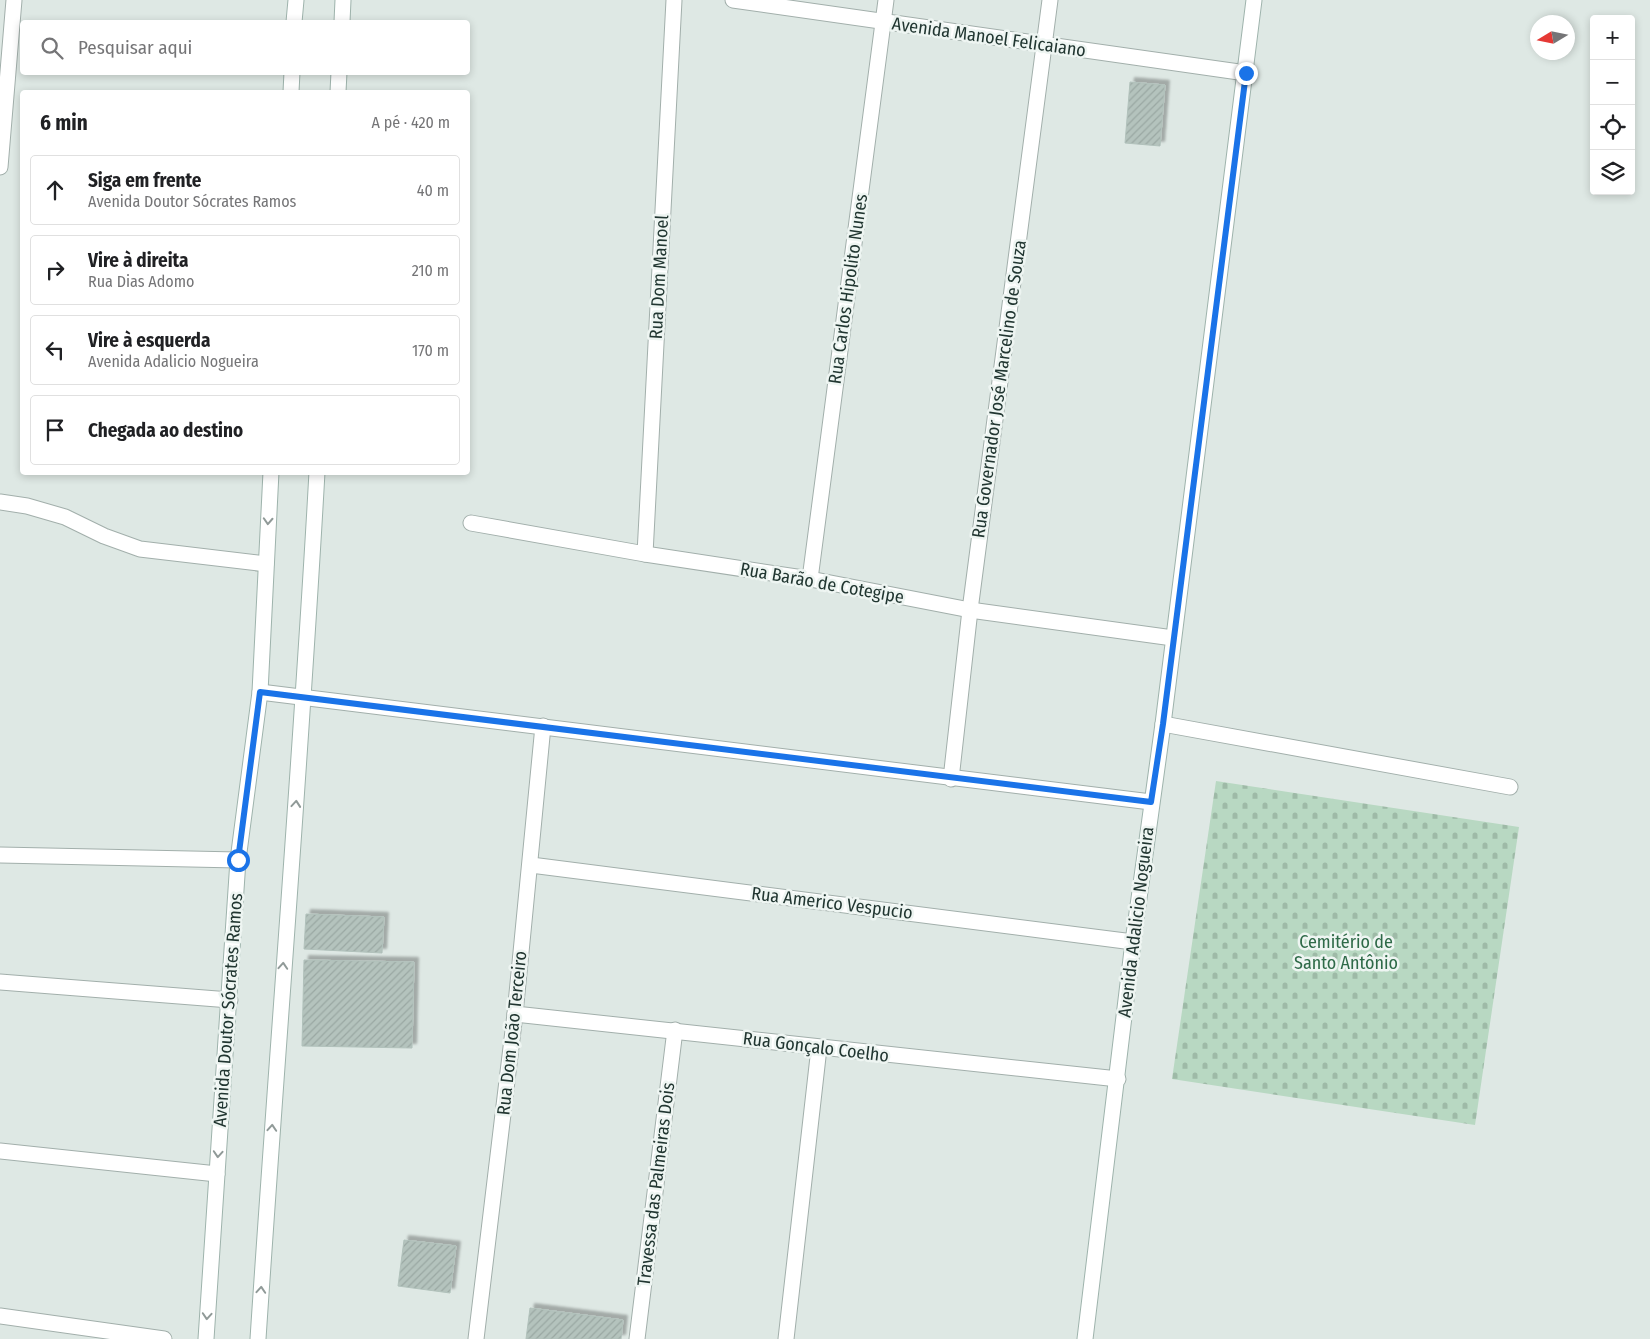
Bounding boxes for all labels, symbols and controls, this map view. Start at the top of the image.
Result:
street label: Avenida Manoel Felicaiano [891,12,1087,62]
north arrow [1530,15,1575,60]
map controls [1590,15,1635,195]
button: + [1590,15,1635,60]
search box [20,20,470,75]
icon: search [38,34,66,62]
text: Pesquisar aqui [78,36,192,59]
button: − [1590,60,1635,105]
route end [1235,62,1258,85]
button: locate [1590,105,1635,150]
text: 6 min [40,110,88,136]
text: A pé · 420 m [372,113,450,132]
button: layers [1590,150,1635,195]
text: Siga em frente [88,169,202,192]
icon: ahead [41,176,69,204]
text: 40 m [417,181,449,200]
text: Avenida Doutor Sócrates Ramos [88,192,296,211]
street label: Rua Carlos Hipolito Nunes [824,192,872,386]
street label: Rua Dom Manoel [645,214,673,340]
street label: Rua Governador José Marcelino de Souza [967,238,1031,539]
text: Vire à direita [88,249,189,272]
icon: right [41,256,69,284]
text: 210 m [412,261,449,280]
text: Rua Dias Adomo [88,272,194,291]
text: Vire à esquerda [88,329,210,352]
icon: left [41,336,69,364]
text: 170 m [412,341,449,360]
text: Avenida Adalicio Nogueira [88,352,259,371]
icon: arrive [41,416,69,444]
text: Chegada ao destino [88,419,243,442]
one-way arrow [263,517,274,525]
street label: Rua Barão de Cotegipe [738,558,906,608]
one-way arrow [290,800,301,808]
street label: Avenida Adalicio Nogueira [1113,825,1159,1019]
route start [227,849,250,872]
street label: Rua Americo Vespucio [750,882,914,924]
street label: Avenida Doutor Sócrates Ramos [209,892,247,1128]
park label: Cemitério de Santo Antônio [1294,931,1398,974]
street label: Rua Dom João Terceiro [492,950,532,1116]
one-way arrow [277,962,288,970]
street label: Rua Gonçalo Coelho [742,1027,890,1067]
street label: Travessa das Palmeiras Dois [633,1081,679,1287]
one-way arrow [266,1124,277,1132]
one-way arrow [213,1150,224,1158]
one-way arrow [255,1286,266,1294]
one-way arrow [202,1312,213,1320]

